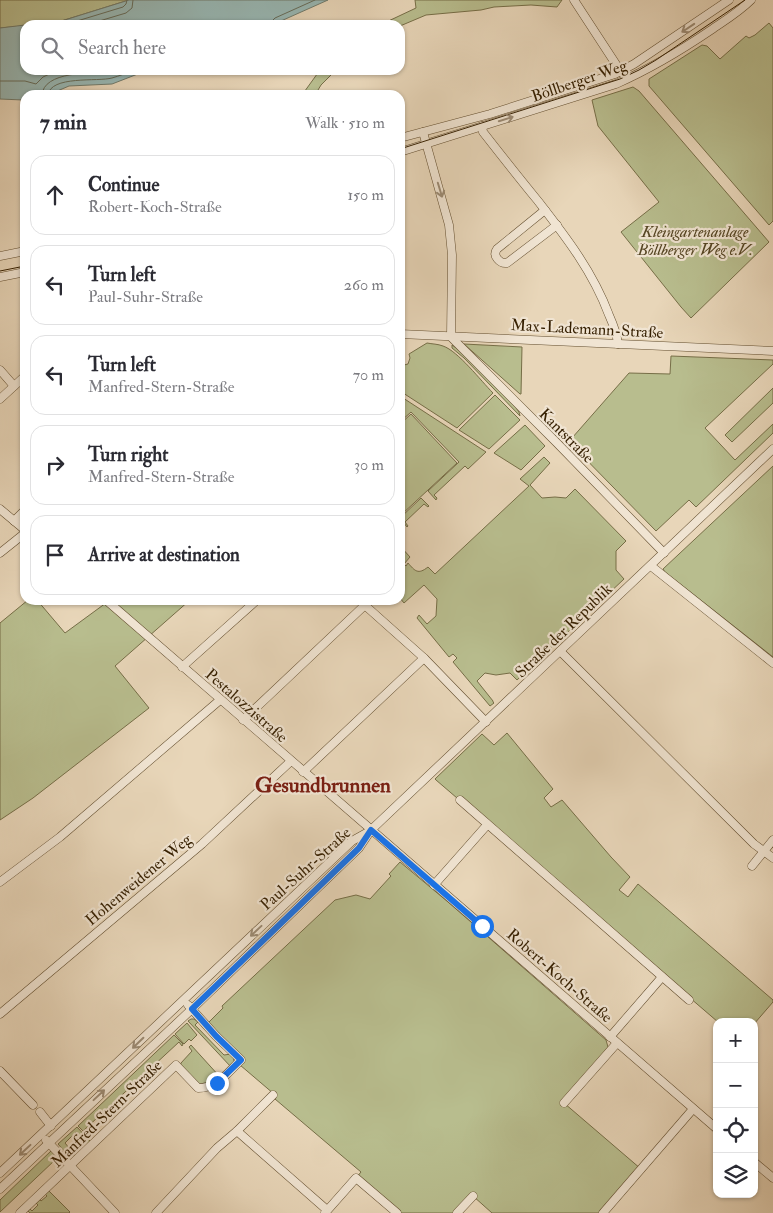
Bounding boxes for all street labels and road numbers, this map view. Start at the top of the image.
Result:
street label: Böllberger Weg [529,55,631,107]
street label: Max-Lademann-Straße [510,315,664,343]
street label: Kantstraße [535,404,598,468]
street label: Straße der Republik [511,579,617,683]
street label: Pestalozzistraße [201,664,292,747]
street label: Paul-Suhr-Straße [256,823,355,915]
street label: Hohenweidener Weg [81,829,197,930]
street label: Robert-Koch-Straße [502,924,617,1027]
street label: Manfred-Stern-Straße [47,1055,166,1172]

